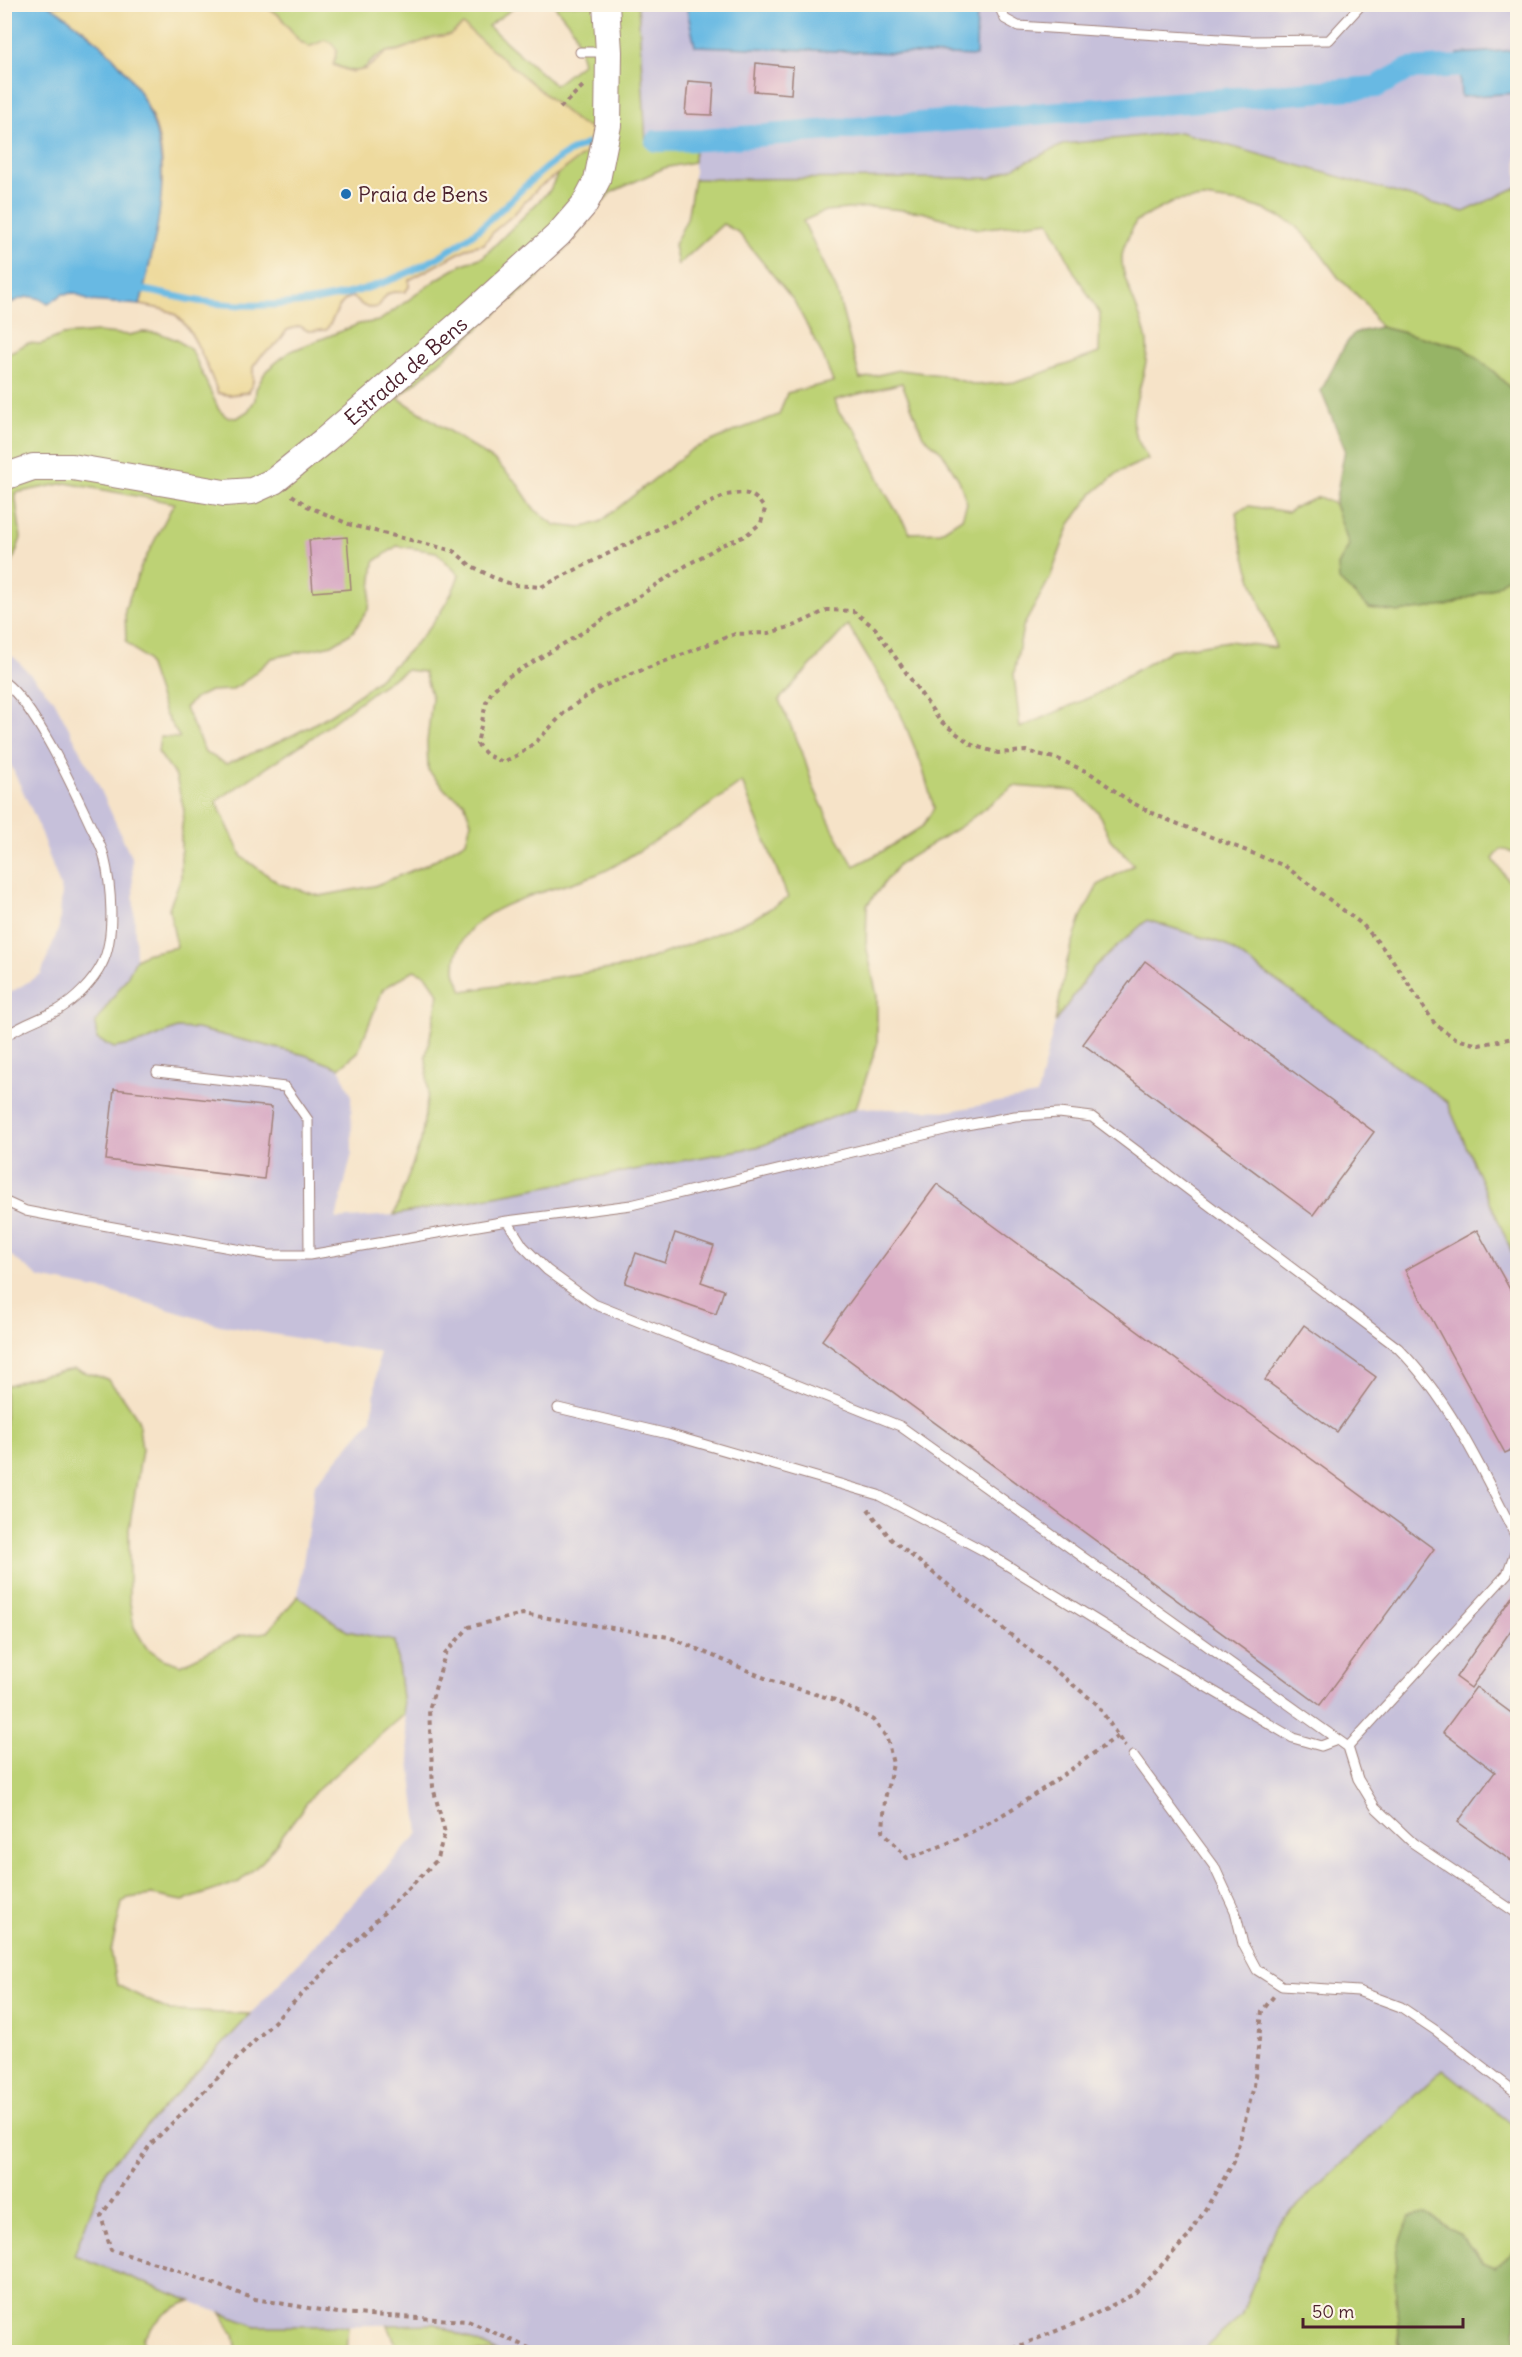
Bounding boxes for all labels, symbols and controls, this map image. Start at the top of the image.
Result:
place label: Praia de Bens [358,181,488,208]
marker: Praia de Bens [339,187,353,201]
street label: Estrada de Bens [338,310,473,431]
scale bar [1303,2291,1464,2329]
text: 50 m [1312,2300,1354,2323]

